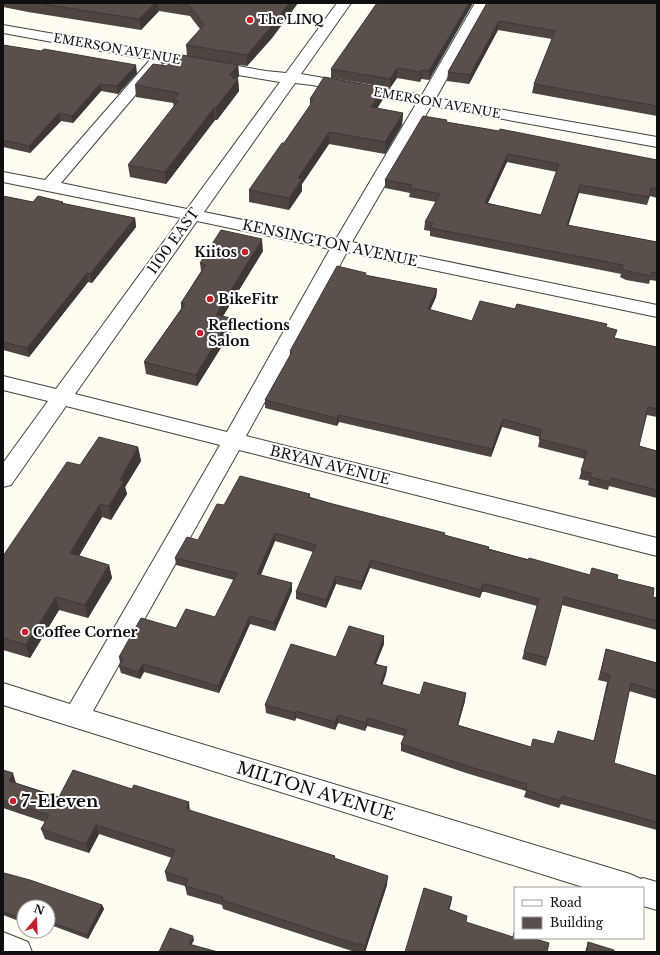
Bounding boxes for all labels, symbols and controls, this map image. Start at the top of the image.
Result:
place label: The LINQ [258,12,324,27]
marker: The LINQ [245,15,255,25]
street label: EMERSON AVENUE [52,30,182,67]
street label: EMERSON AVENUE [372,84,502,121]
street label: 1100 EAST [143,204,203,278]
street label: KENSINGTON AVENUE [241,216,419,270]
place label: Kiitos [194,243,237,261]
marker: Kiitos [240,247,250,257]
place label: BikeFitr [218,290,278,308]
marker: BikeFitr [205,294,215,304]
place label: Reflections Salon [208,316,290,350]
marker: Reflections Salon [195,328,205,338]
street label: BRYAN AVENUE [268,441,392,489]
place label: Coffee Corner [33,623,138,641]
marker: Coffee Corner [20,627,30,637]
street label: MILTON AVENUE [234,757,398,826]
place label: 7-Eleven [21,791,99,812]
marker: 7-Eleven [8,796,18,806]
legend [514,887,644,939]
text: Road [550,895,582,910]
north arrow [16,899,56,939]
text: N [32,901,47,918]
text: Building [550,915,604,930]

